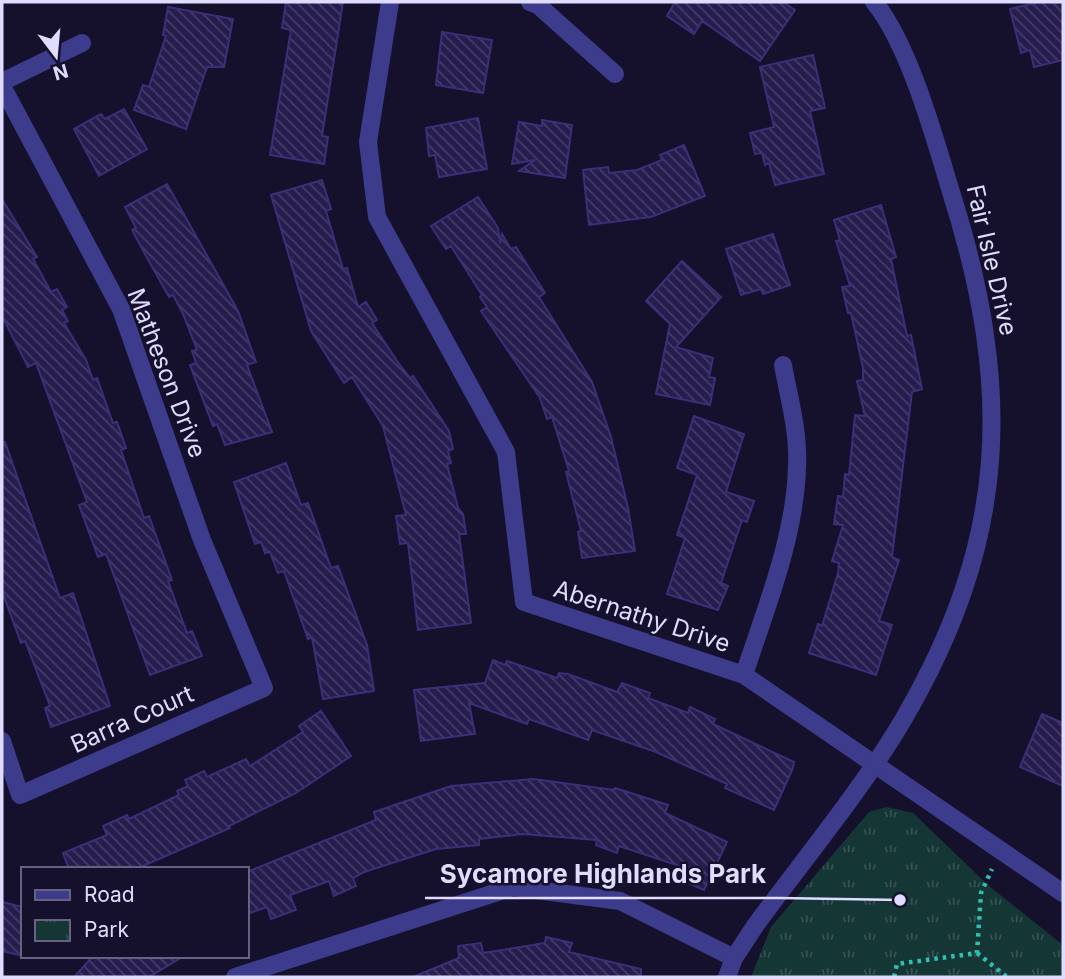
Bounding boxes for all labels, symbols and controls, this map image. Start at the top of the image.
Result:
north arrow [21,21,91,91]
text: N [50,59,71,85]
street label: Fair Isle Drive [961,182,1023,338]
street label: Matheson Drive [121,284,213,462]
street label: Abernathy Drive [550,574,734,658]
street label: Barra Court [66,679,198,759]
callout: Sycamore Highlands Park [425,851,780,898]
text: Sycamore Highlands Park [440,858,766,889]
legend [21,867,248,958]
text: Road [84,882,135,907]
text: Park [84,917,129,942]

